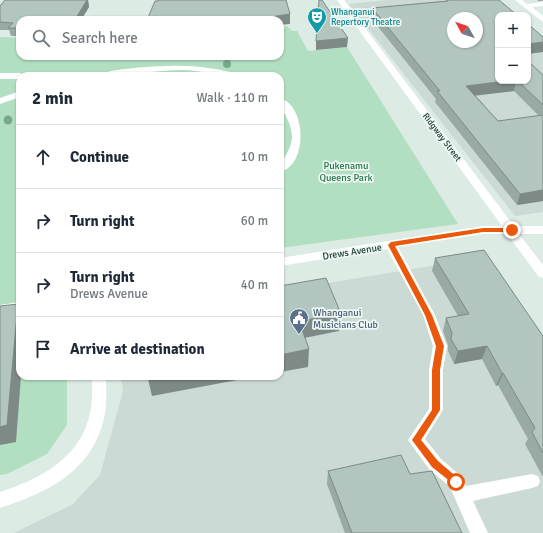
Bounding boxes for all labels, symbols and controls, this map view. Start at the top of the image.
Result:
theatre icon: Whanganui Repertory Theatre [306,6,328,34]
place label: Whanganui Repertory Theatre [331,7,401,28]
north arrow [447,12,483,48]
map controls [495,12,531,84]
button: + [495,12,531,48]
search box [16,16,284,60]
icon: search [30,27,52,49]
text: Search here [62,29,138,47]
button: − [495,48,531,84]
text: 2 min [32,88,73,109]
text: Walk · 110 m [197,90,268,106]
street label: Ridgway Street [420,111,463,164]
icon: ahead [32,146,54,168]
text: Continue [70,148,129,166]
text: 10 m [241,149,268,165]
park label: Pukenamu Queens Park [319,160,373,184]
icon: right [32,210,54,232]
text: Turn right [70,212,135,230]
text: 60 m [241,213,268,229]
route end [503,221,521,239]
street label: Drews Avenue [322,241,383,263]
text: Turn right [70,268,135,286]
icon: right [32,274,54,296]
text: 40 m [241,277,268,293]
text: Drews Avenue [70,286,148,302]
public building icon: Whanganui Musicians Club [288,307,310,335]
place label: Whanganui Musicians Club [313,307,378,331]
icon: arrive [32,338,54,360]
text: Arrive at destination [70,340,205,358]
route start [447,473,465,491]

